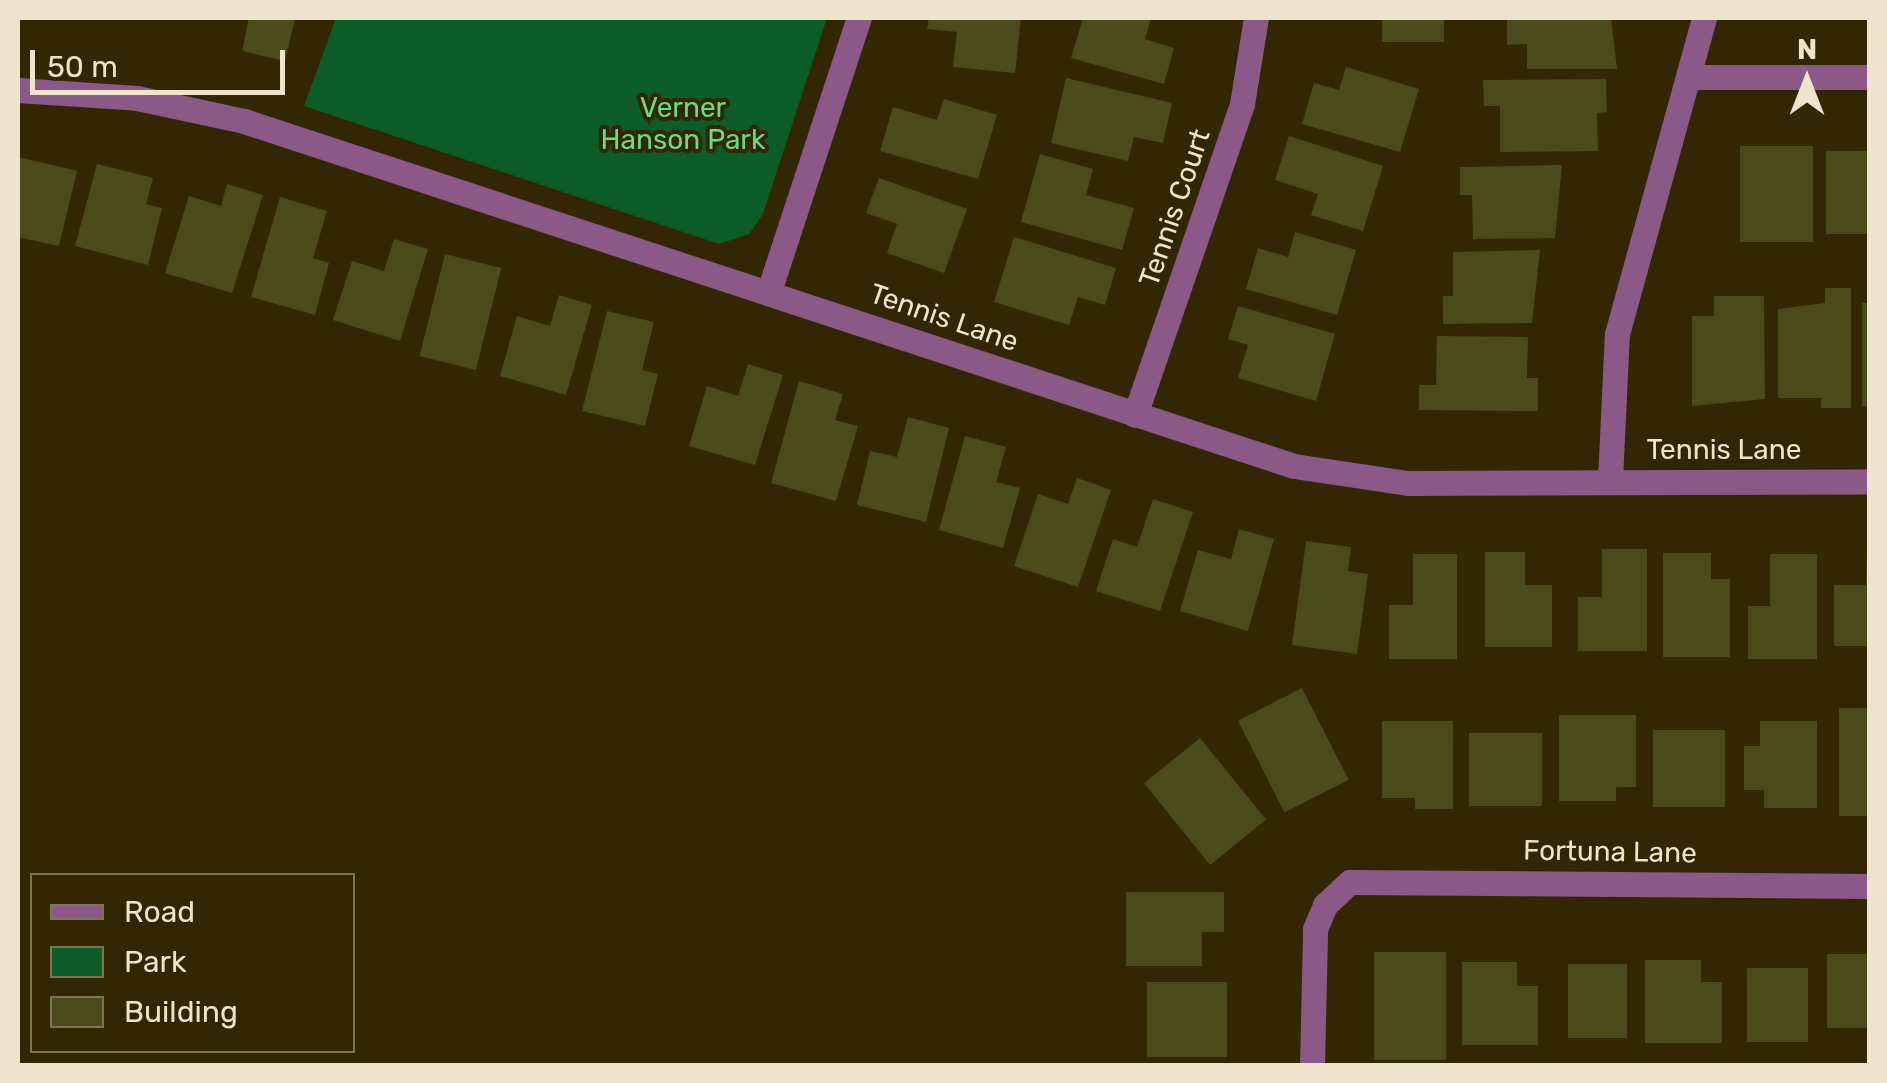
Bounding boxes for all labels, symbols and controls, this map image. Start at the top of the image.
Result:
scale bar [35,30,290,92]
north arrow [1757,30,1857,130]
text: N [1797,33,1817,66]
text: 50 m [47,49,118,85]
park label: Verner Hanson Park [601,91,765,157]
street label: Tennis Court [1132,125,1218,291]
street label: Tennis Lane [865,277,1023,359]
street label: Tennis Lane [1647,433,1801,467]
street label: Fortuna Lane [1523,834,1697,870]
legend [30,873,355,1053]
text: Road [124,894,195,930]
text: Park [124,944,186,980]
text: Building [124,994,238,1030]

